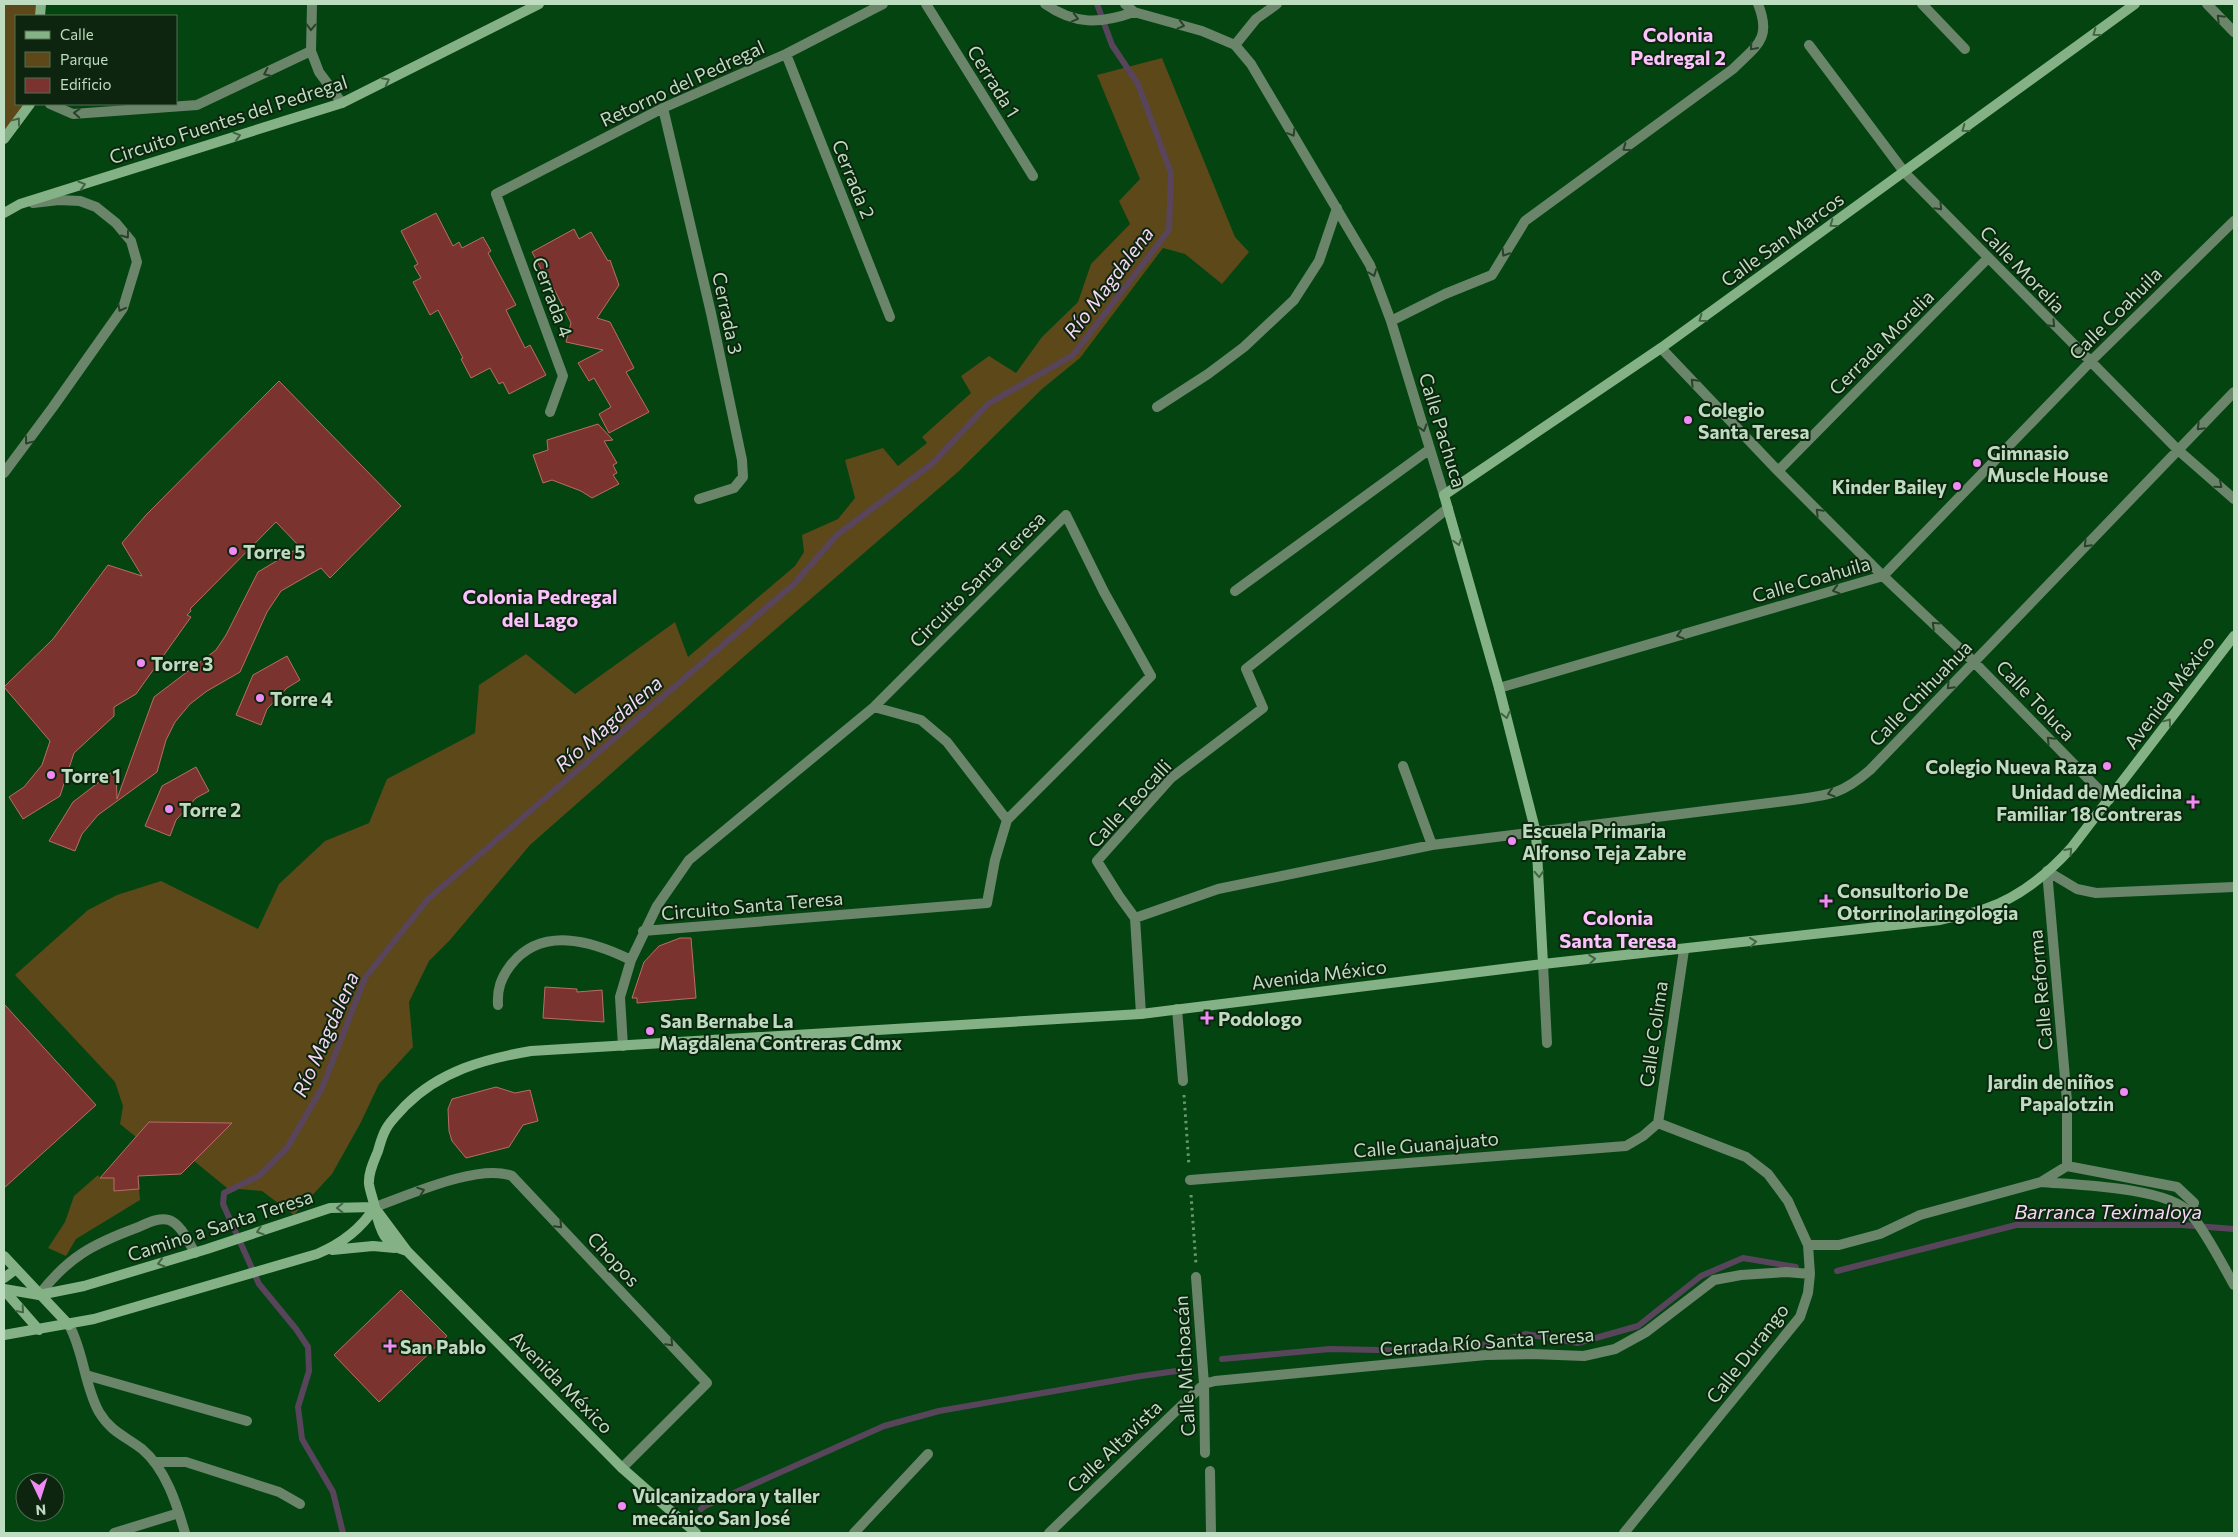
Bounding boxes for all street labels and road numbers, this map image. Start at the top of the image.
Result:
street label: Retorno del Pedregal [596,35,768,131]
street label: Cerrada 1 [963,41,1025,121]
street label: Circuito Fuentes del Pedregal [106,70,350,168]
street label: Cerrada 2 [828,136,880,222]
street label: Calle San Marcos [1716,187,1848,291]
street label: Calle Morelia [1976,220,2070,318]
street label: Cerrada 4 [528,254,578,340]
street label: Calle Coahuila [2064,262,2166,364]
street label: Cerrada 3 [708,270,748,356]
street label: Cerrada Morelia [1824,285,1938,399]
street label: Calle Pachuca [1415,370,1471,490]
street label: Circuito Santa Teresa [904,506,1050,652]
street label: Calle Coahuila [1749,551,1873,607]
street label: Avenida México [2119,631,2219,753]
street label: Calle Chihuahua [1864,635,1976,751]
street label: Calle Toluca [1992,655,2080,745]
street label: Calle Teocalli [1082,754,1176,852]
street label: Circuito Santa Teresa [660,886,844,924]
street label: Calle Reforma [2023,929,2057,1051]
street label: Avenida México [1250,954,1388,994]
street label: Calle Colima [1634,979,1672,1089]
street label: Calle Guanajuato [1352,1126,1500,1162]
street label: Camino a Santa Teresa [124,1184,316,1266]
street label: Chopos [583,1227,645,1291]
street label: Calle Michoacán [1169,1295,1199,1437]
street label: Calle Durango [1701,1298,1793,1408]
street label: Cerrada Río Santa Teresa [1379,1322,1595,1360]
street label: Avenida México [506,1326,618,1438]
street label: Calle Altavista [1062,1395,1166,1497]

